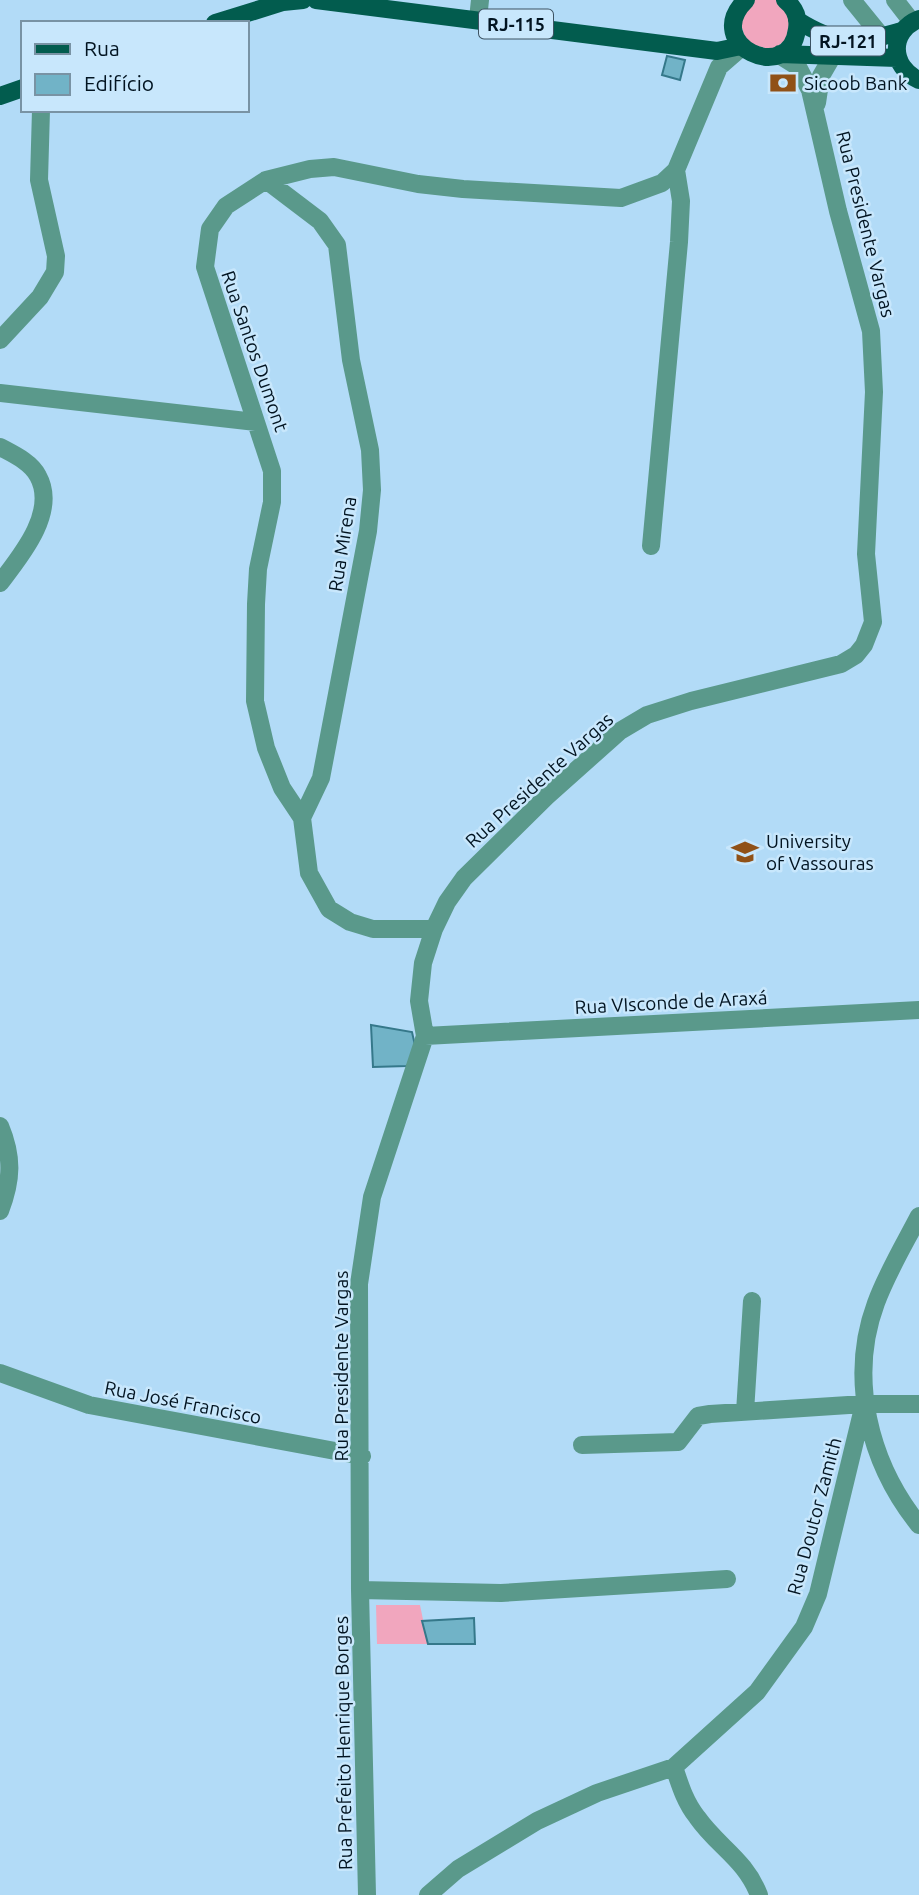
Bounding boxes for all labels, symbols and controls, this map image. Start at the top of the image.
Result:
road number: RJ-115 [479,9,553,38]
legend [21,21,248,112]
road number: RJ-121 [811,26,885,56]
text: Rua [84,36,120,60]
bank icon: Sicoob Bank [768,68,798,98]
text: Edifício [84,71,154,95]
place label: Sicoob Bank [804,72,908,94]
street label: Rua Presidente Vargas [832,129,900,319]
street label: Rua Santos Dumont [217,268,293,435]
street label: Rua Mirena [324,495,360,593]
street label: Rua Presidente Vargas [461,708,617,852]
place label: University of Vassouras [766,830,874,874]
school or university icon: University of Vassouras [730,837,760,867]
street label: Rua VIsconde de Araxá [574,986,768,1018]
street label: Rua Presidente Vargas [330,1270,352,1462]
street label: Rua José Francisco [103,1376,263,1428]
street label: Rua Doutor Zamith [782,1435,846,1597]
street label: Rua Prefeito Henrique Borges [330,1616,356,1870]

